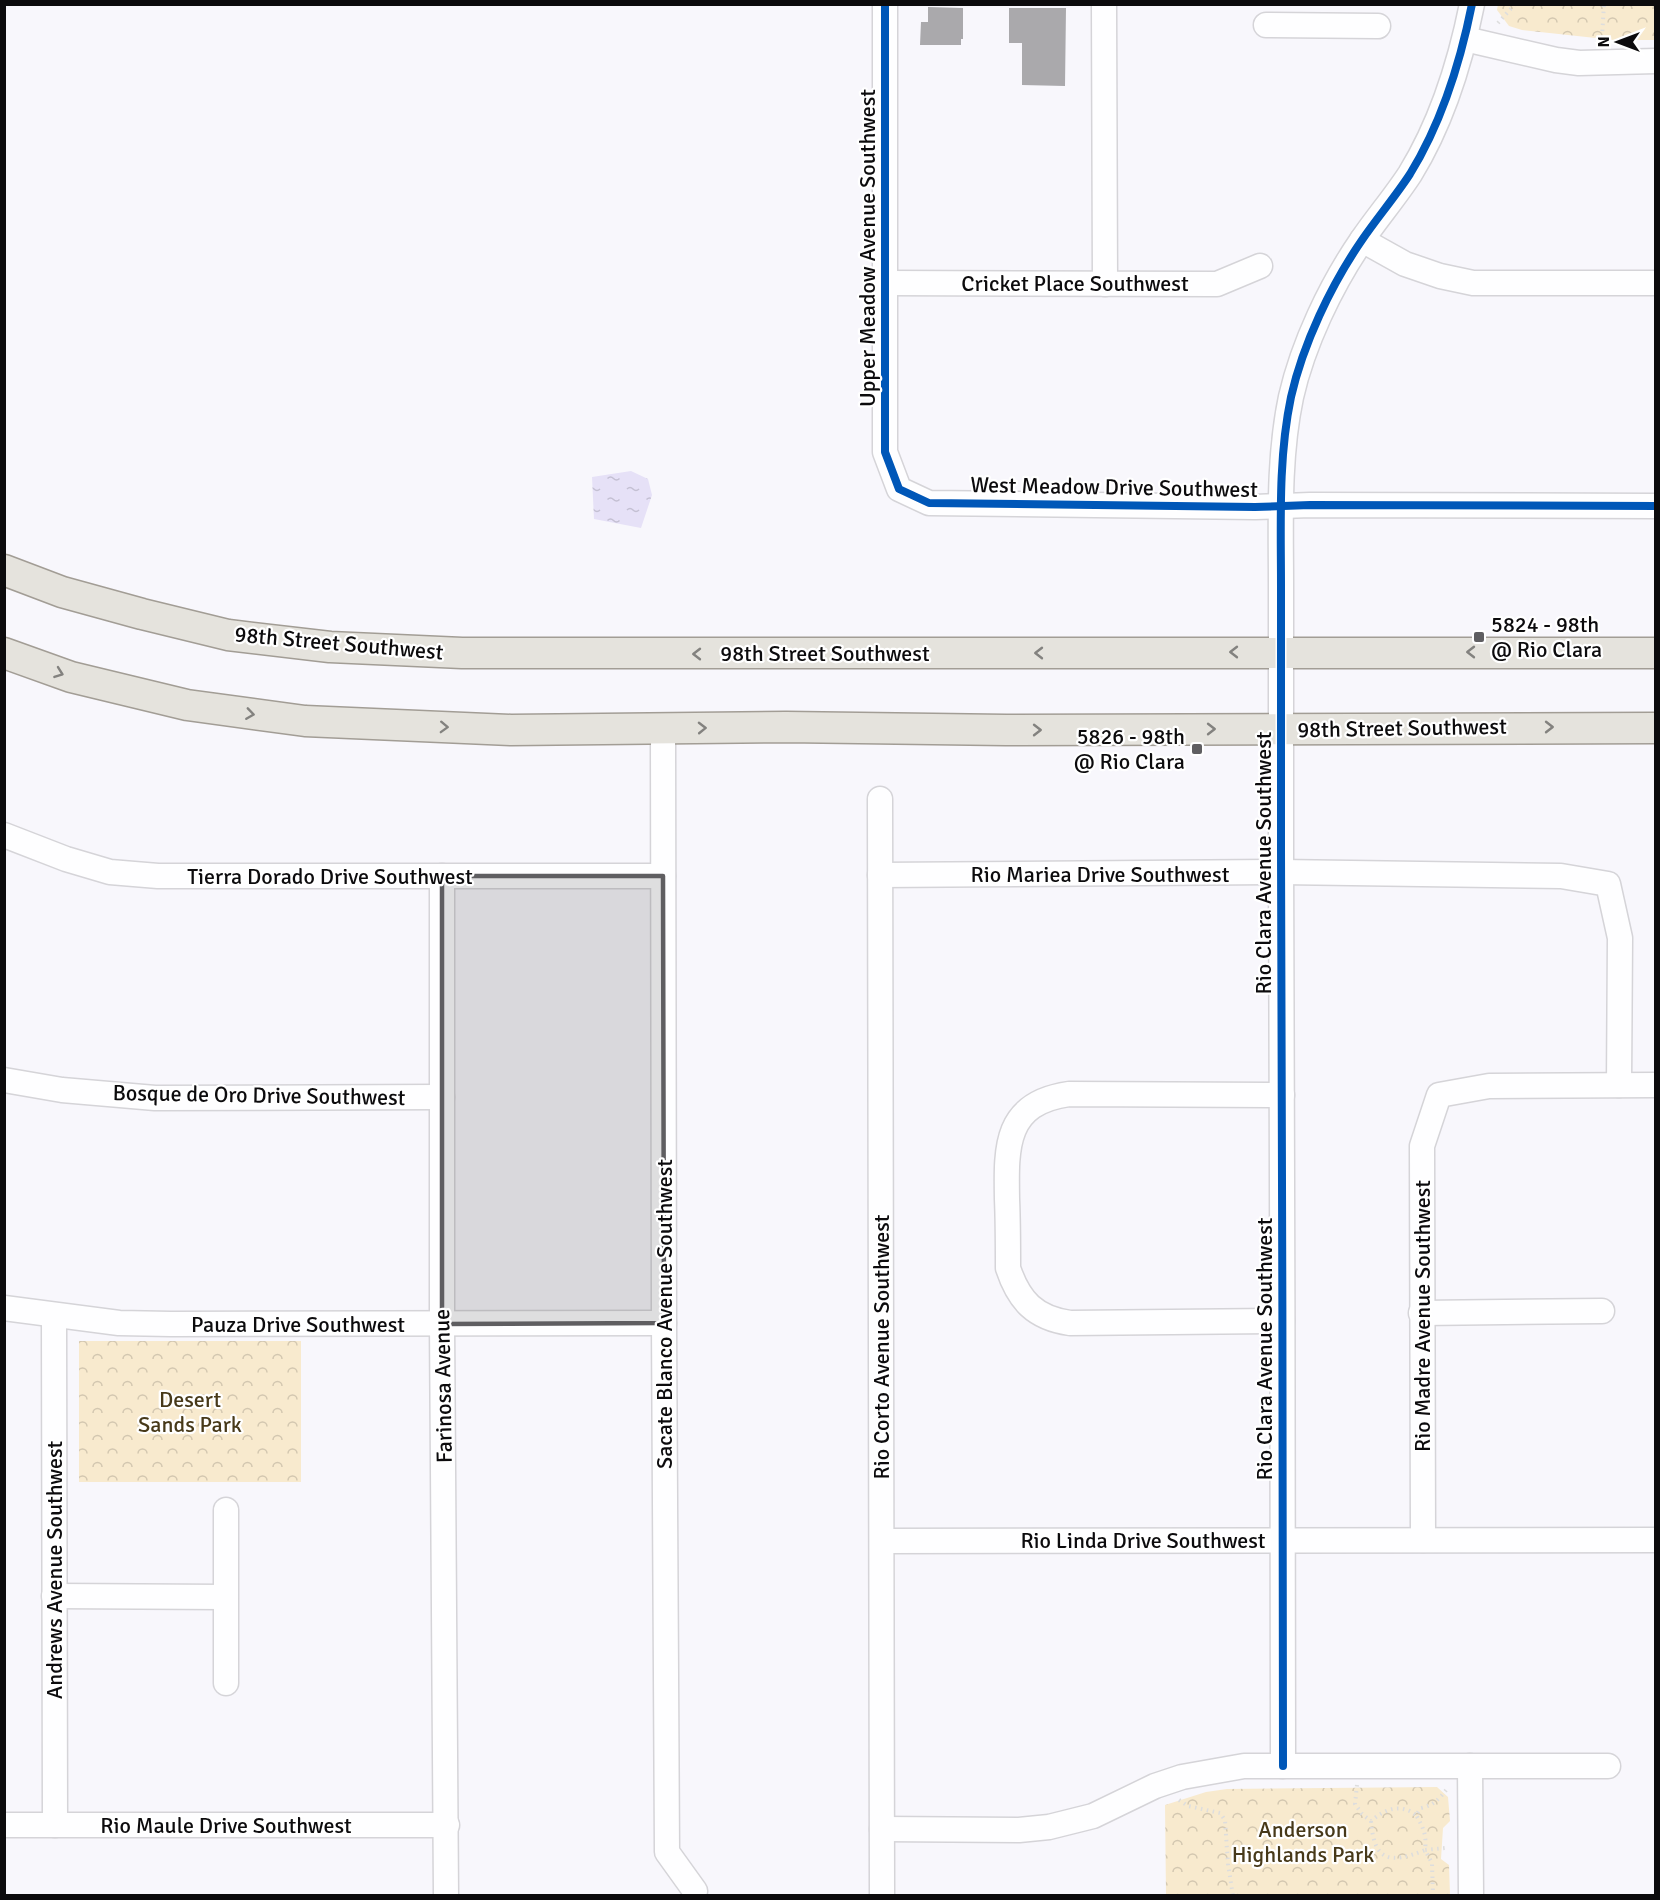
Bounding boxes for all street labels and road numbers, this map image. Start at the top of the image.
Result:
street label: Upper Meadow Avenue Southwest [854,89,881,407]
street label: Cricket Place Southwest [961,270,1189,297]
street label: West Meadow Drive Southwest [970,471,1258,503]
street label: 98th Street Southwest [234,620,445,666]
street label: 98th Street Southwest [720,640,930,667]
street label: 98th Street Southwest [1297,713,1507,743]
street label: Rio Clara Avenue Southwest [1250,731,1277,994]
street label: Rio Mariea Drive Southwest [971,861,1230,888]
street label: Tierra Dorado Drive Southwest [187,863,473,890]
street label: Bosque de Oro Drive Southwest [112,1079,406,1111]
street label: Sacate Blanco Avenue Southwest [651,1159,678,1469]
street label: Rio Madre Avenue Southwest [1409,1180,1436,1452]
street label: Rio Corto Avenue Southwest [868,1214,895,1479]
street label: Rio Clara Avenue Southwest [1251,1217,1278,1480]
street label: Farinosa Avenue [428,1309,458,1463]
street label: Pauza Drive Southwest [191,1311,405,1338]
street label: Andrews Avenue Southwest [41,1440,68,1699]
street label: Rio Linda Drive Southwest [1020,1527,1266,1554]
street label: Rio Maule Drive Southwest [100,1812,352,1839]

